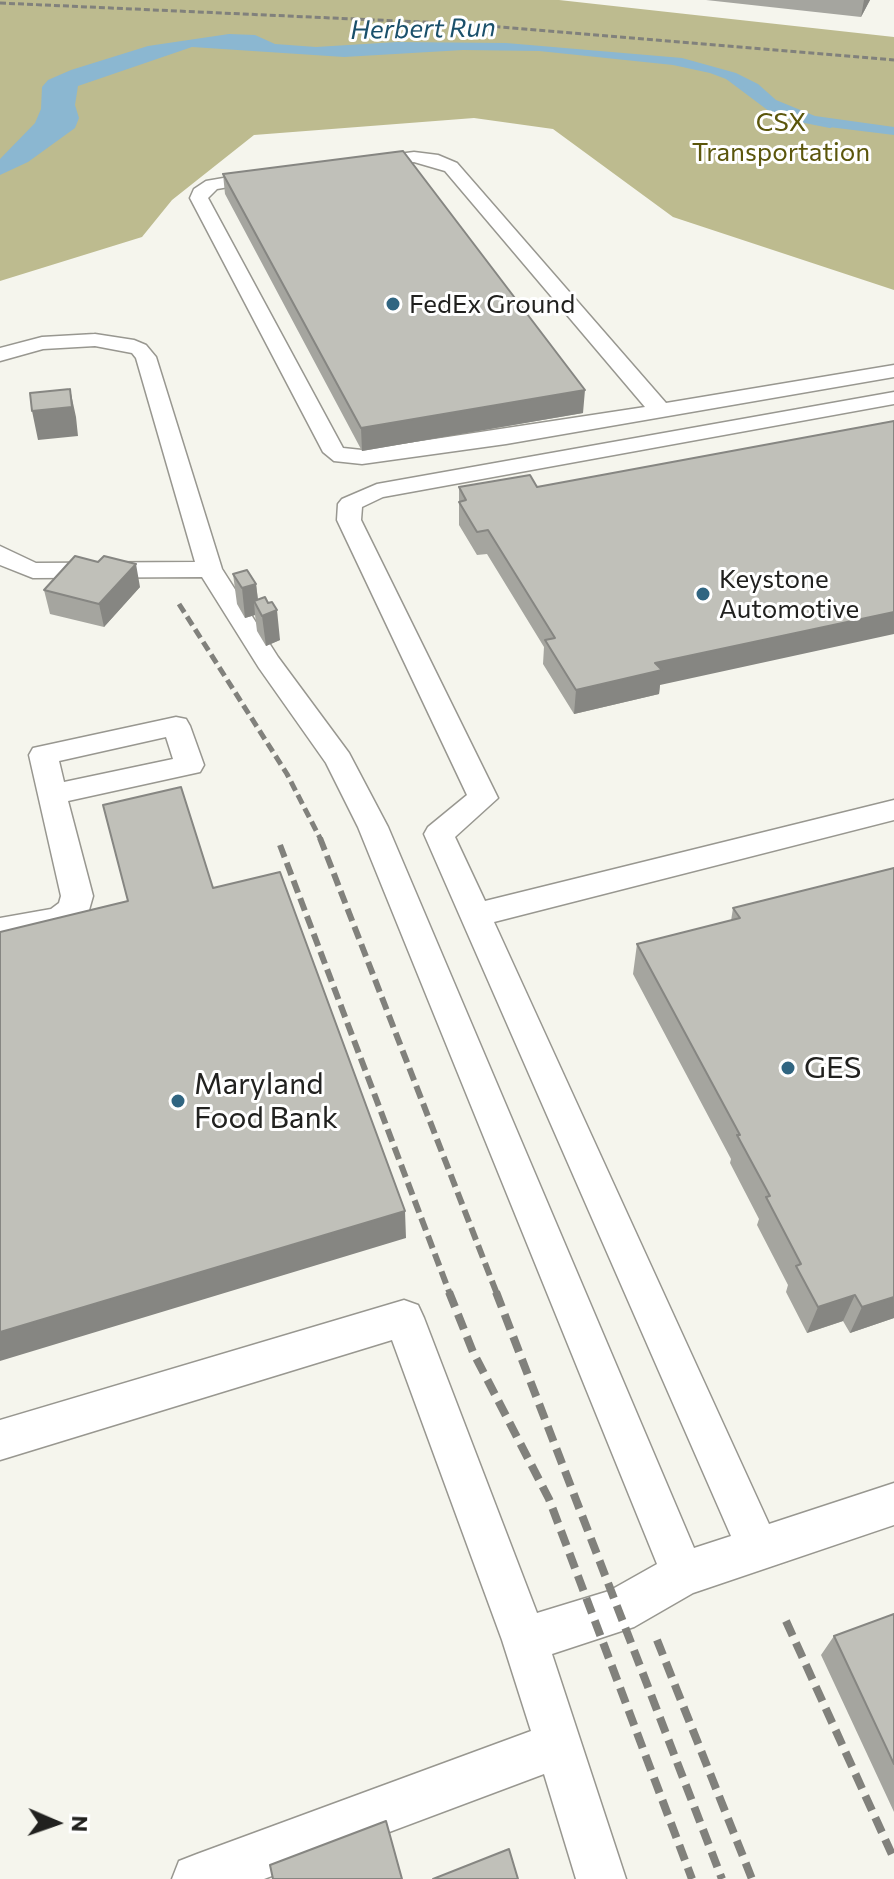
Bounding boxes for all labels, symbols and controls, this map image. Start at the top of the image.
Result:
water label: Herbert Run [350,12,496,46]
park label: CSX Transportation [692,106,870,168]
place label: FedEx Ground [409,288,575,320]
marker: FedEx Ground [384,295,402,313]
place label: Keystone Automotive [719,563,859,624]
marker: Keystone Automotive [694,585,712,603]
place label: GES [804,1050,861,1086]
marker: GES [779,1059,797,1077]
place label: Maryland Food Bank [194,1066,338,1136]
marker: Maryland Food Bank [169,1092,187,1110]
north arrow [16,1783,96,1863]
text: N [67,1815,94,1833]

